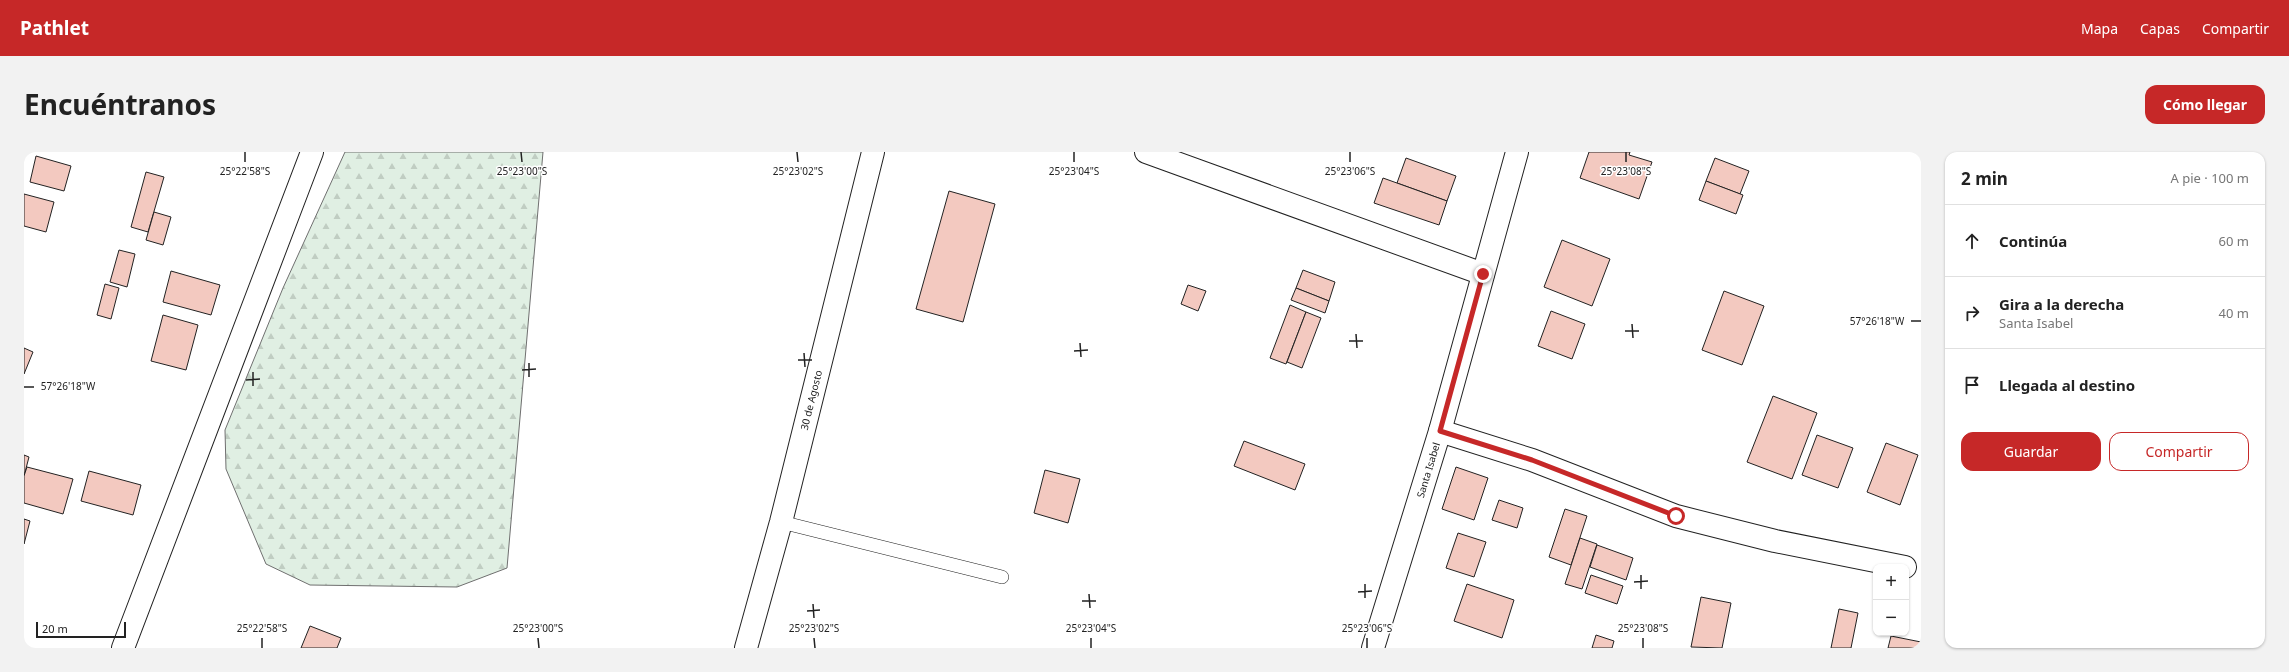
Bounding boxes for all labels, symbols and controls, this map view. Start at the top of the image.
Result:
text: Pathlet [20,15,89,41]
text: Mapa [2081,19,2118,38]
text: Capas [2140,19,2180,38]
text: Compartir [2202,19,2269,38]
text: Encuéntranos [24,85,216,123]
button: Cómo llegar [2145,85,2265,124]
text: 25°22'58"S [220,164,271,178]
text: 25°23'00"S [497,164,548,178]
text: 25°23'02"S [773,164,824,178]
text: 25°23'04"S [1049,164,1100,178]
text: 25°23'06"S [1325,164,1376,178]
text: 25°23'08"S [1601,164,1652,178]
text: 2 min [1961,167,2008,190]
text: A pie · 100 m [2171,169,2249,187]
icon: ahead [1961,230,1983,252]
text: Continúa [1999,231,2067,251]
text: 60 m [2219,232,2249,250]
route end [1474,265,1492,283]
text: Gira a la derecha [1999,294,2124,314]
icon: right [1961,302,1983,324]
text: 40 m [2219,304,2249,322]
text: 57°26'18"W [1850,314,1905,328]
text: Santa Isabel [1999,314,2073,332]
street label: 30 de Agosto [797,368,825,432]
icon: arrive [1961,374,1983,396]
text: Llegada al destino [1999,375,2135,395]
text: 57°26'18"W [41,379,96,393]
button: Guardar [1961,432,2101,471]
button: Compartir [2109,432,2249,471]
street label: Santa Isabel [1413,441,1443,499]
route start [1667,507,1685,525]
map controls [1873,564,1909,636]
button: + [1873,564,1909,600]
button: − [1873,600,1909,636]
scale bar [36,620,126,639]
text: 20 m [42,621,68,636]
text: 25°22'58"S [237,621,288,635]
text: 25°23'00"S [513,621,564,635]
text: 25°23'02"S [789,621,840,635]
text: 25°23'04"S [1066,621,1117,635]
text: 25°23'06"S [1342,621,1393,635]
text: 25°23'08"S [1618,621,1669,635]

